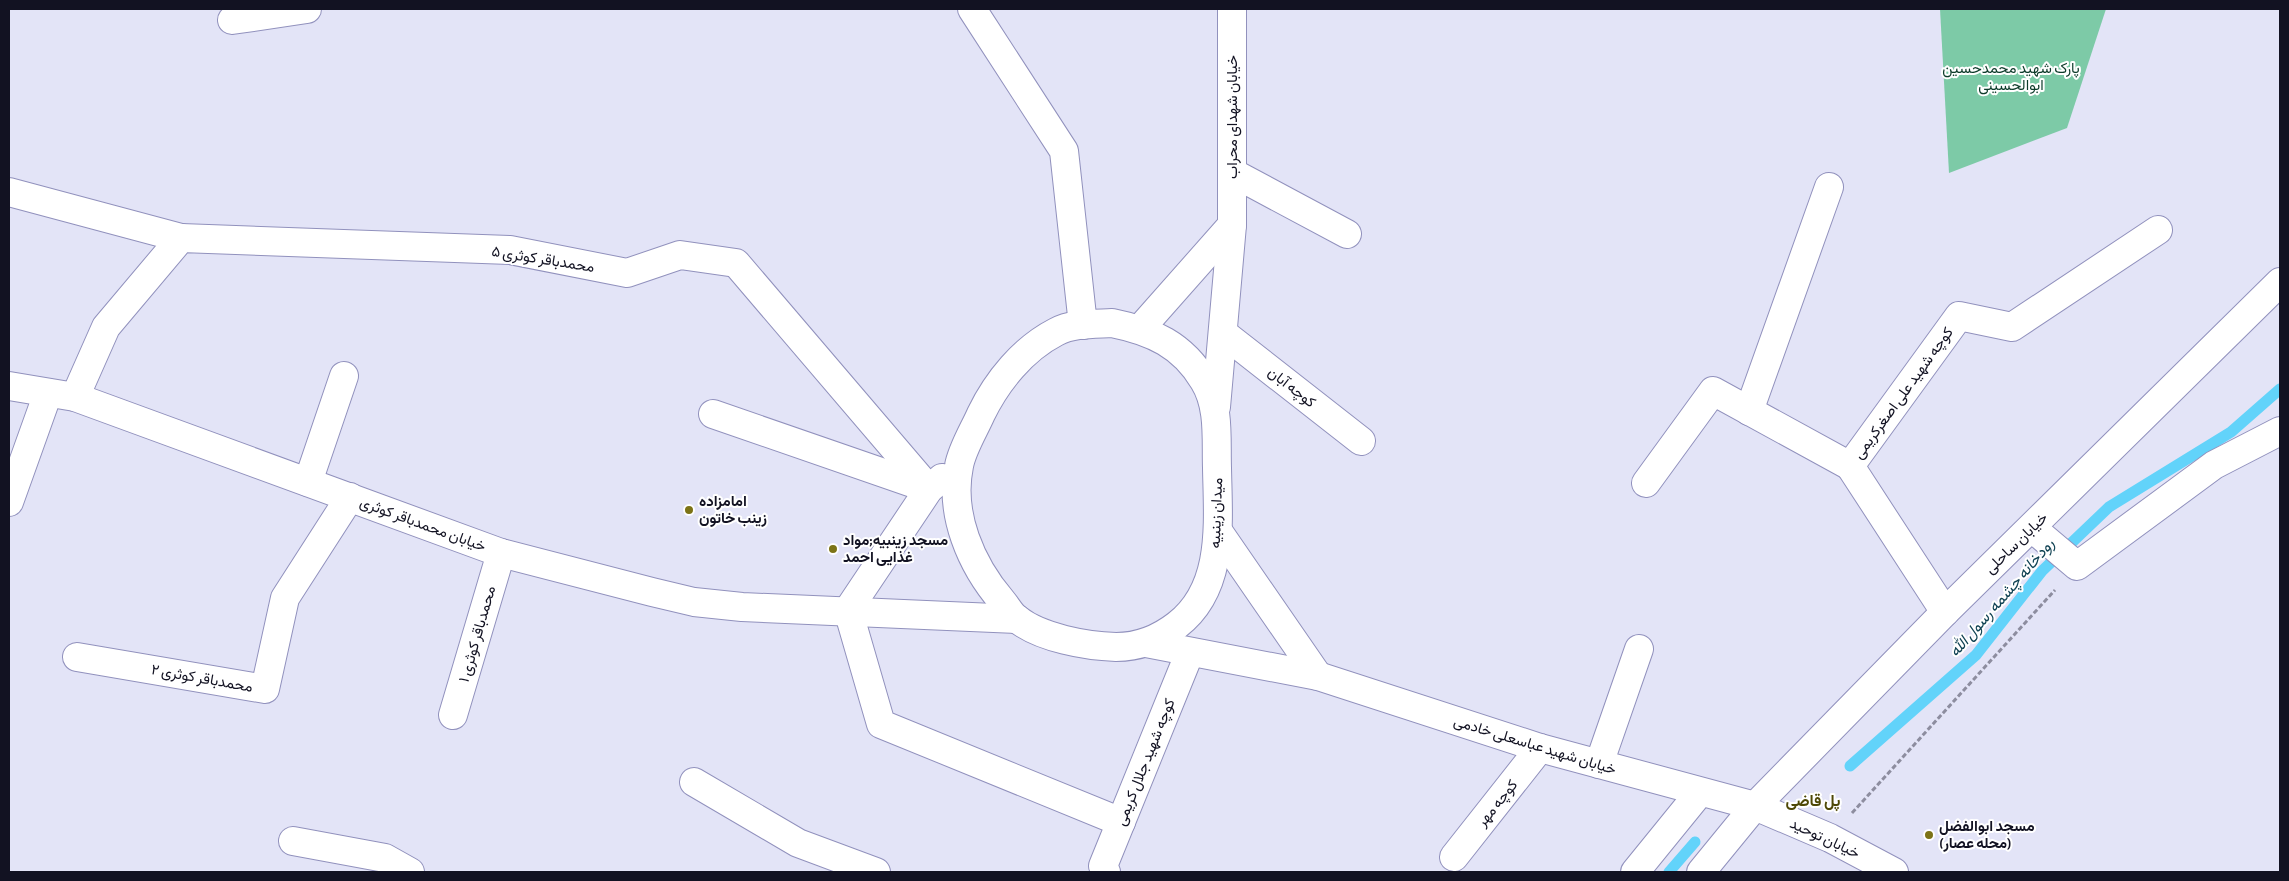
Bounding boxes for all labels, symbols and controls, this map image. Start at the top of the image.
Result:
street label: خیابان شهدای محراب [1225,55,1242,179]
park label: پارک شهید محمدحسین ابوالحسینی [1942,61,2080,95]
street label: محمدباقر کوثری ۵ [490,244,595,277]
street label: کوچه شهید علی اصغرکریمی [1851,325,1958,463]
street label: کوچه آبان [1264,364,1319,412]
street label: میدان زینبیه [1208,477,1226,549]
place label: امامزاده زینب خاتون [699,494,767,527]
street label: خیابان محمدباقر کوثری [357,495,488,556]
marker: امامزاده زینب خاتون [683,504,695,516]
street label: خیابان ساحلی [1982,510,2052,578]
place label: مسجد زینبیه;مواد غذایی احمد [843,533,948,566]
water label: رودخانه چشمه رسول الله [1945,534,2060,662]
marker: مسجد زینبیه;مواد غذایی احمد [827,543,839,555]
street label: محمدباقر کوثری ۱ [457,584,500,685]
street label: محمدباقر کوثری ۲ [150,662,254,697]
street label: کوچه شهید جلال کریمی [1113,696,1180,829]
street label: خیابان شهید عباسعلی خادمی [1451,714,1618,779]
street label: کوچه مهر [1474,777,1522,831]
district label: پل قاضی [1786,793,1841,812]
street label: خیابان توحید [1787,816,1862,862]
place label: مسجد ابوالفضل (محله عصار) [1939,819,2035,852]
marker: مسجد ابوالفضل (محله عصار) [1923,829,1935,841]

